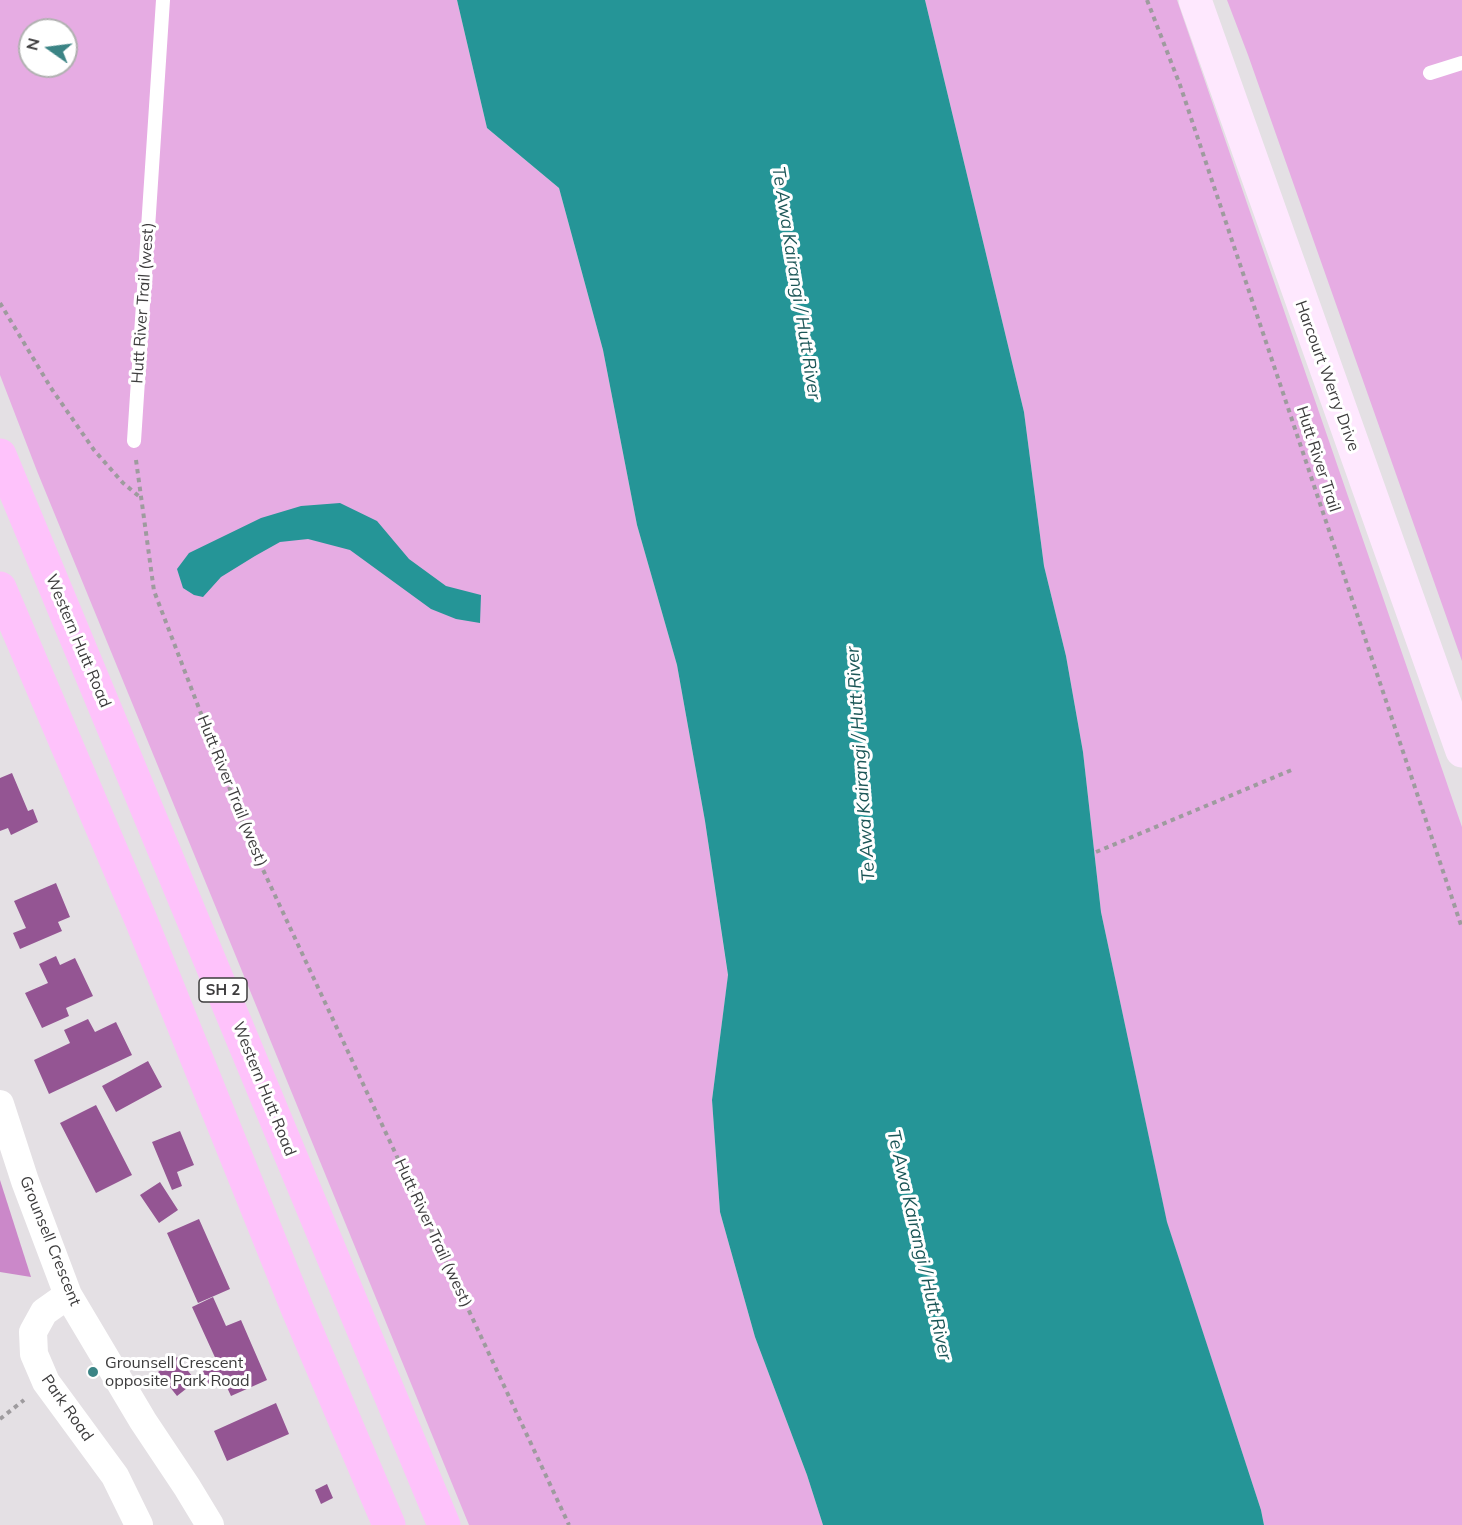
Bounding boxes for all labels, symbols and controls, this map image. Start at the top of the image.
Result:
north arrow [18,18,78,78]
text: N [21,36,44,52]
water label: Te Awa Kairangi / Hutt River [767,165,825,401]
street label: Hutt River Trail (west) [128,222,158,384]
street label: Harcourt Werry Drive [1291,298,1363,454]
street label: Hutt River Trail [1292,404,1344,514]
street label: Western Hutt Road [41,571,115,711]
water label: Te Awa Kairangi / Hutt River [842,646,880,882]
street label: Hutt River Trail (west) [193,713,271,869]
road number: SH 2 [199,978,247,1002]
street label: Western Hutt Road [228,1019,300,1159]
water label: Te Awa Kairangi / Hutt River [882,1128,956,1362]
street label: Hutt River Trail (west) [390,1156,476,1310]
street label: Grounsell Crescent [15,1173,85,1309]
place label: Grounsell Crescent opposite Park Road [105,1353,250,1391]
marker: Grounsell Crescent opposite Park Road [86,1365,100,1379]
street label: Park Road [37,1371,97,1445]

